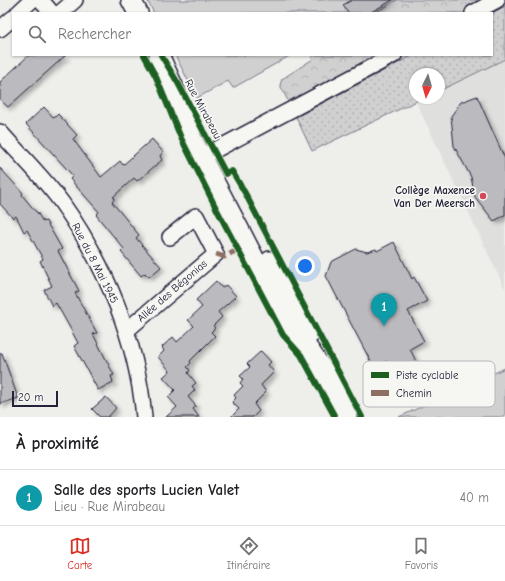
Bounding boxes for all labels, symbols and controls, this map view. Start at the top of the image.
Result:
search box [12,12,493,56]
icon: search [26,23,48,45]
text: Rechercher [58,25,131,43]
north arrow [409,68,445,104]
street label: Rue Mirabeau [182,77,224,141]
place label: Collège Maxence Van Der Meersch [394,184,476,210]
marker: Collège Maxence Van Der Meersch [478,191,488,201]
street label: Rue du 8 Mai 1945 [69,221,121,305]
your location [295,256,315,276]
street label: Allée des Bégonias [134,257,210,325]
pin: 1 [371,293,397,326]
legend [363,361,495,407]
text: Piste cyclable [396,369,459,382]
text: Chemin [396,387,432,400]
scale bar [12,389,58,408]
text: 20 m [18,391,43,404]
text: À proximité [16,434,99,453]
text: Salle des sports Lucien Valet [54,481,239,499]
text: 1 [26,490,32,505]
text: 40 m [460,490,489,505]
text: Lieu · Rue Mirabeau [54,499,165,514]
tab: Carte [67,535,92,572]
tab: Itinéraire [227,535,270,572]
tab: Favoris [405,535,438,572]

